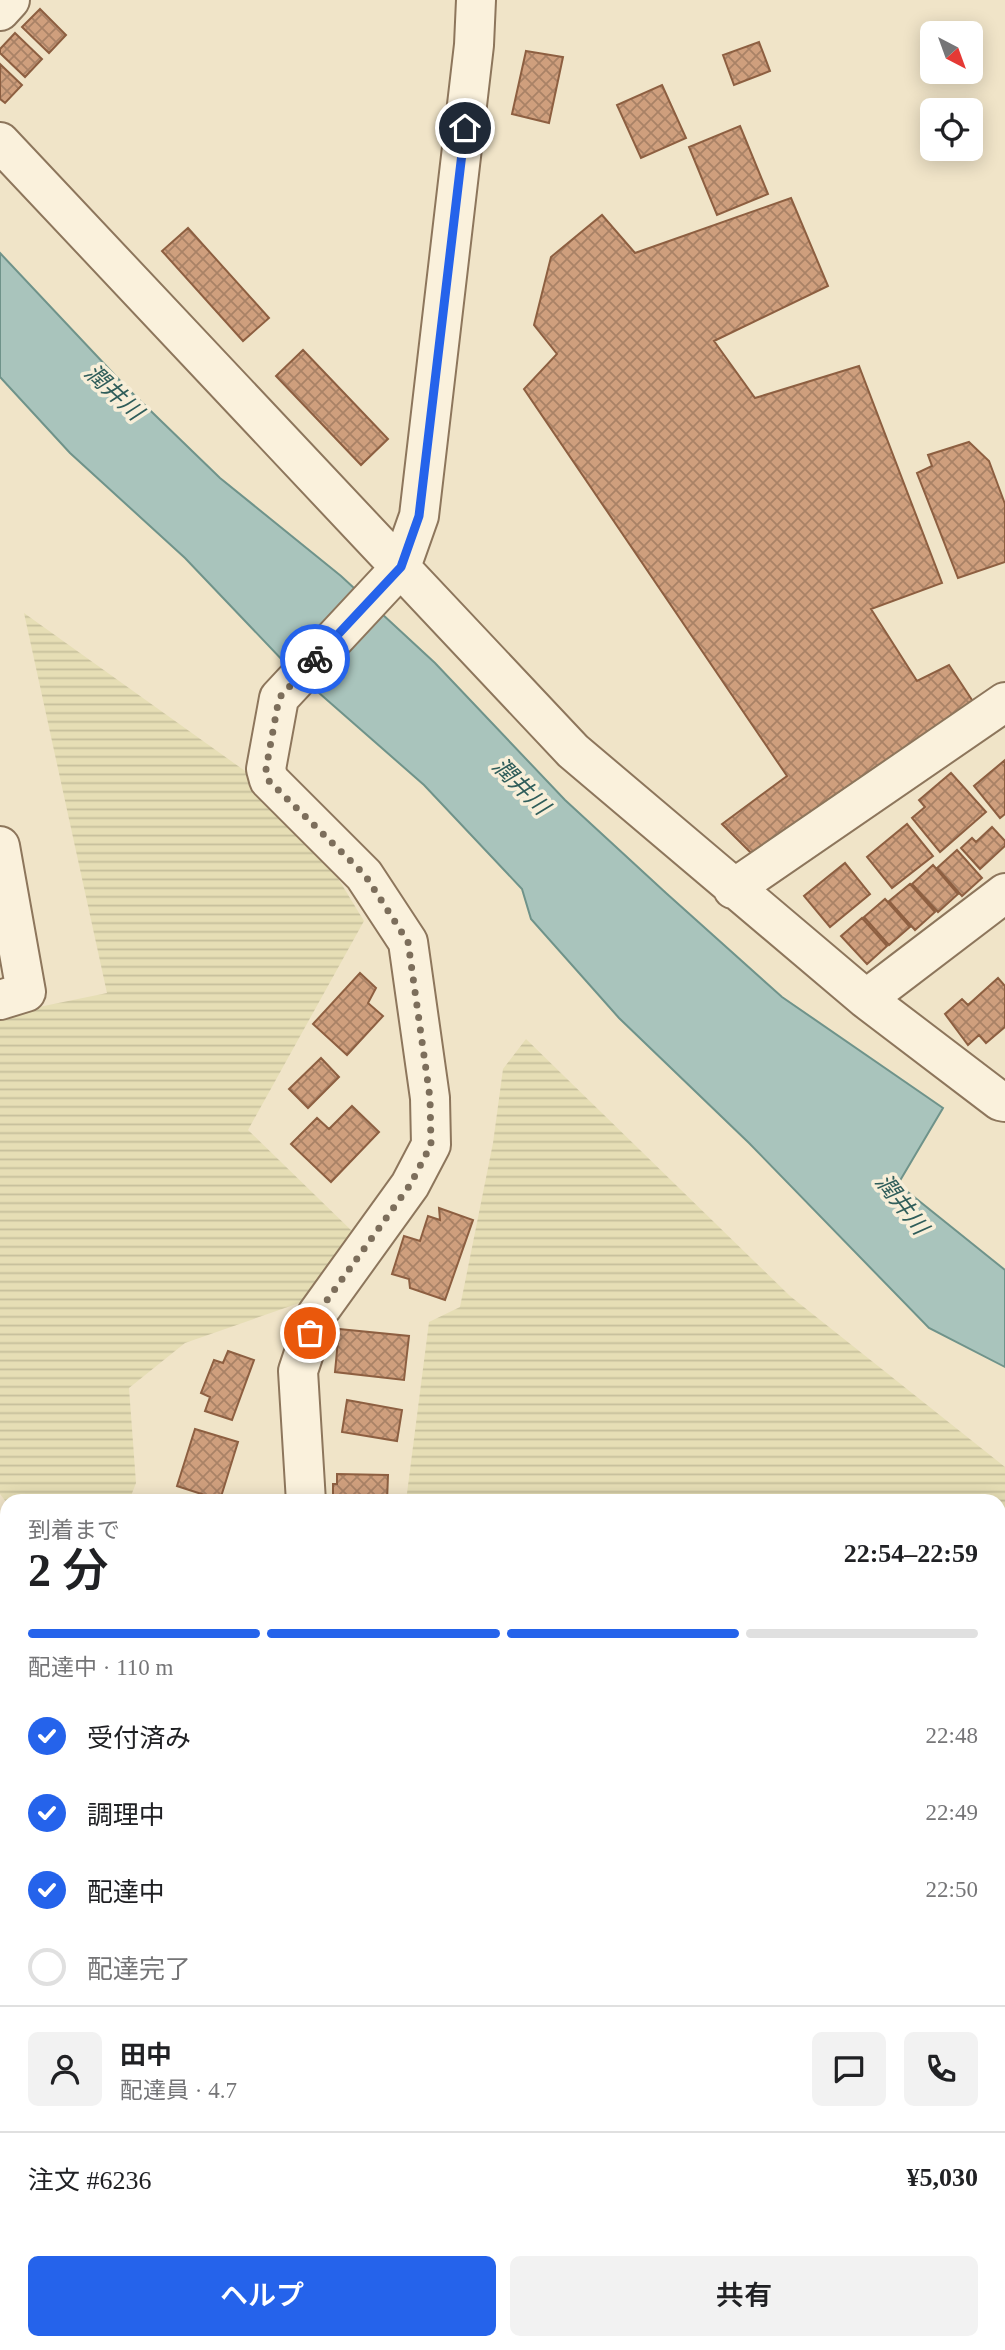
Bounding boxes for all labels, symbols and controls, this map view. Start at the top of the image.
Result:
north arrow [920,21,984,84]
map controls [920,21,983,161]
pin [435,98,495,158]
button: locate [920,98,983,161]
icon: home [446,109,484,147]
water label: 潤井川 [80,360,150,427]
courier [280,624,350,694]
icon: bike [296,640,334,678]
water label: 潤井川 [487,753,556,822]
water label: 潤井川 [871,1169,935,1242]
pin [280,1303,340,1363]
icon: bag [291,1314,329,1352]
text: 到着まで [28,1518,120,1543]
text: 22:54–22:59 [844,1539,978,1568]
text: 2 分 [28,1545,109,1596]
text: 配達中 · 110 m [28,1655,173,1680]
icon: check [28,1717,66,1755]
text: 22:48 [926,1723,978,1748]
text: 受付済み [87,1724,191,1753]
icon: check [28,1794,66,1832]
text: 22:49 [926,1800,978,1825]
text: 調理中 [87,1801,165,1830]
icon: check [28,1871,66,1909]
text: 22:50 [926,1877,978,1902]
text: 配達中 [87,1878,165,1907]
text: 配達完了 [87,1955,191,1984]
button: person [28,2032,102,2106]
button: chat [812,2032,886,2106]
button: phone [904,2032,978,2106]
text: 田中 [120,2041,172,2070]
text: 配達員 · 4.7 [120,2078,237,2103]
text: ¥5,030 [907,2163,978,2192]
text: 注文 #6236 [28,2166,152,2195]
button: ヘルプ [28,2256,496,2336]
button: 共有 [510,2256,978,2336]

